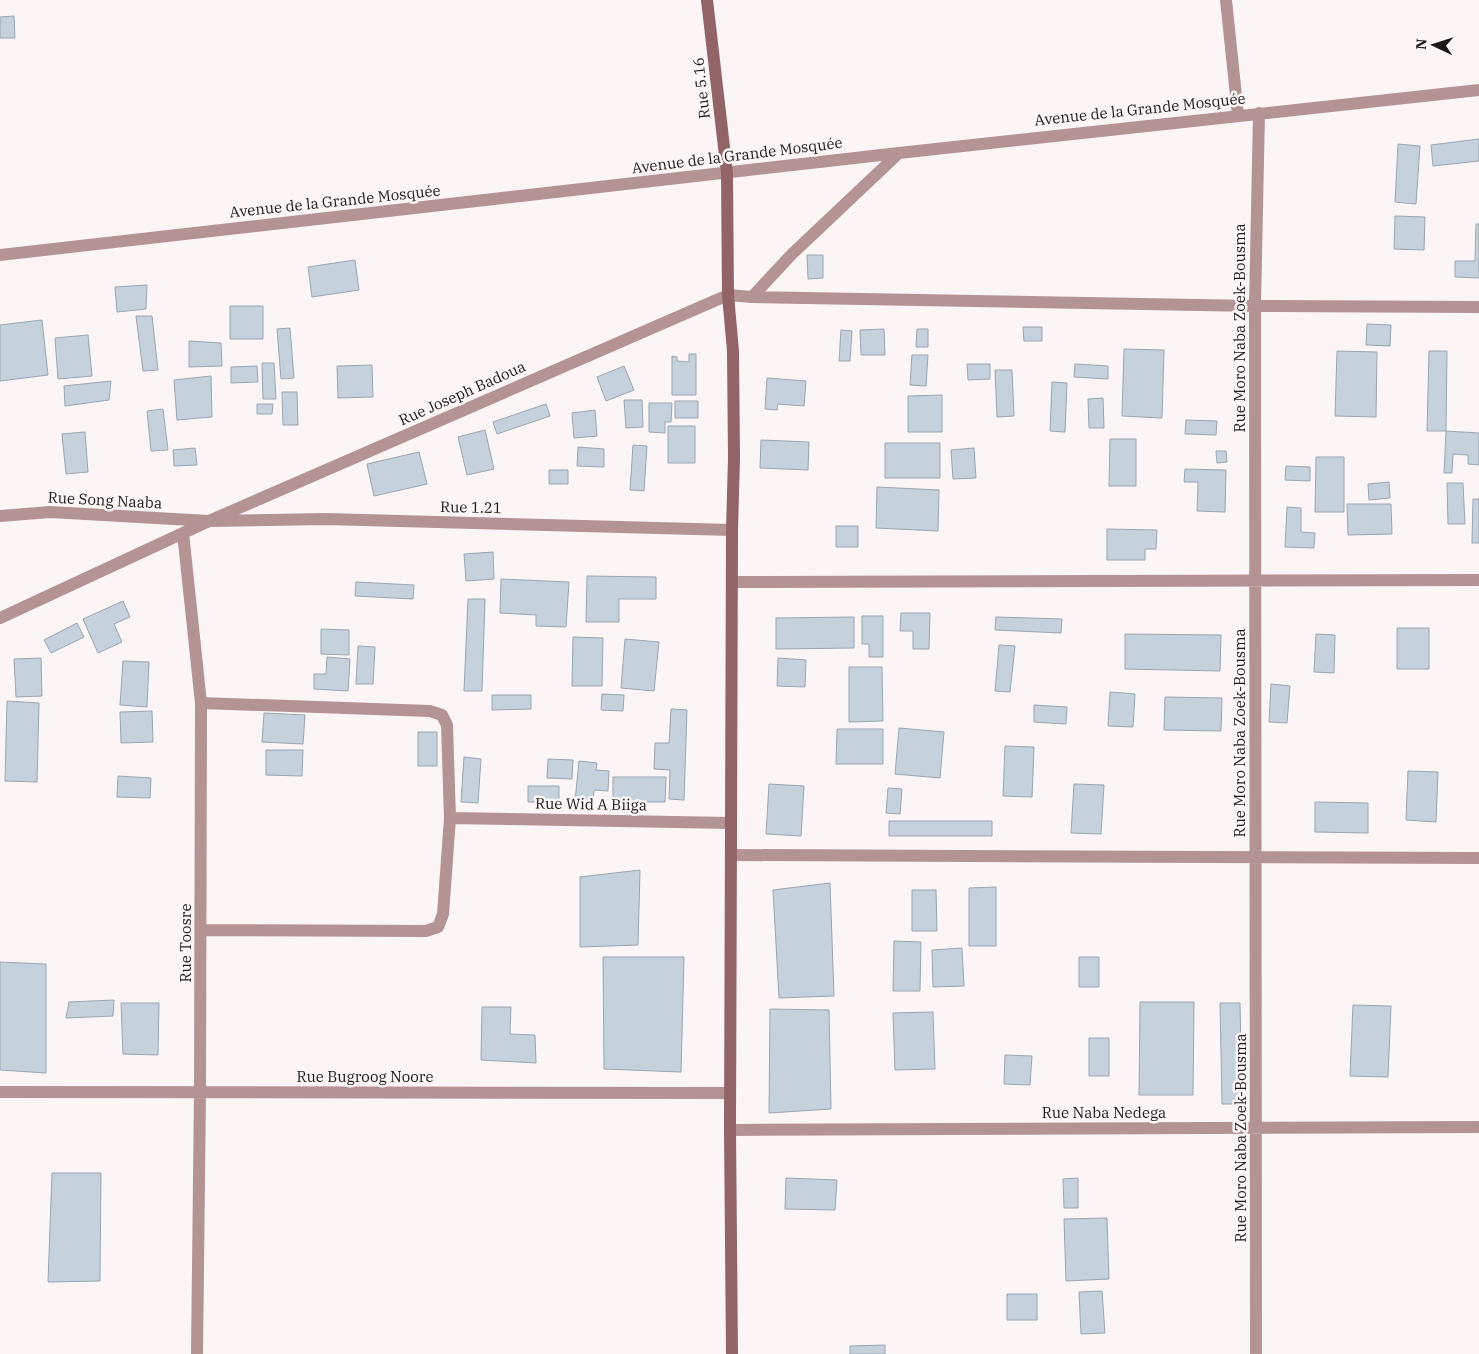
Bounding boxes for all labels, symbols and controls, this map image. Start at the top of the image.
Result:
north arrow [1409,20,1459,70]
text: N [1412,38,1430,50]
street label: Rue 5.16 [688,56,714,120]
street label: Avenue de la Grande Mosquée [1034,88,1246,130]
street label: Avenue de la Grande Mosquée [631,133,843,177]
street label: Avenue de la Grande Mosquée [229,180,441,222]
street label: Rue Moro Naba Zoek-Bousma [1230,223,1249,433]
street label: Rue Joseph Badoua [396,357,528,429]
street label: Rue Song Naaba [47,488,163,512]
street label: Rue 1.21 [440,497,502,517]
street label: Rue Moro Naba Zoek-Bousma [1230,628,1249,838]
street label: Rue Wid A Biiga [535,794,647,814]
street label: Rue Toosre [176,904,195,983]
street label: Rue Moro Naba Zoek-Bousma [1231,1033,1250,1243]
street label: Rue Bugroog Noore [297,1067,433,1086]
street label: Rue Naba Nedega [1042,1103,1166,1122]

